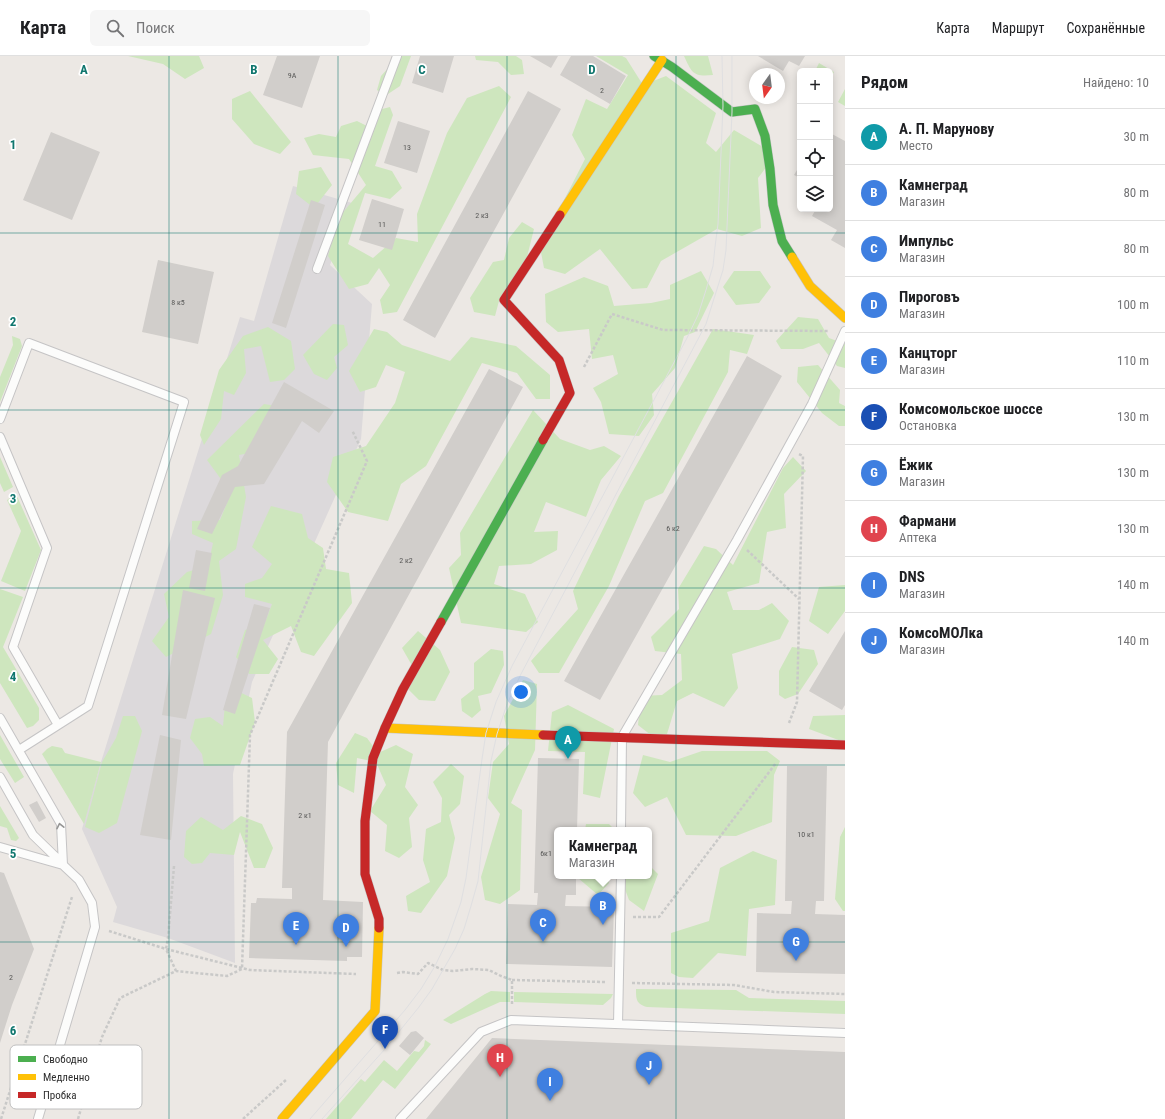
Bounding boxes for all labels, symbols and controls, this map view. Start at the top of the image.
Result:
search box [90,10,370,46]
text: Карта [20,16,66,39]
icon: search [104,17,126,39]
text: Поиск [136,19,175,37]
text: Карта [936,20,970,36]
text: Маршрут [992,20,1044,36]
text: Сохранённые [1066,20,1145,36]
text: A [80,62,88,77]
text: B [250,62,258,77]
text: C [418,62,426,77]
text: D [588,62,596,77]
north arrow [749,68,785,104]
map controls [797,68,833,212]
button: + [797,68,833,104]
house number: 9А [288,71,297,80]
text: Рядом [861,72,908,92]
text: Найдено: 10 [1083,75,1149,90]
house number: 2 [600,86,604,95]
button: − [797,104,833,140]
text: А. П. Марунову [899,120,994,138]
text: A [870,129,878,144]
text: 30 m [1123,129,1149,144]
text: 1 [10,137,16,152]
text: Место [899,138,933,153]
button: locate [797,140,833,176]
house number: 13 [403,143,411,152]
button: layers [797,176,833,212]
text: Камнеград [899,176,968,194]
text: B [870,185,878,200]
text: 80 m [1123,185,1149,200]
text: Магазин [899,194,945,209]
house number: 2 к3 [475,211,489,220]
house number: 11 [378,220,386,229]
text: Импульс [899,232,954,250]
text: C [870,241,878,256]
text: 80 m [1123,241,1149,256]
text: Магазин [899,250,945,265]
text: Пироговъ [899,288,960,306]
text: D [870,297,878,312]
text: 100 m [1117,297,1149,312]
house number: 8 к5 [171,298,185,307]
text: Магазин [899,306,945,321]
text: 2 [10,314,17,329]
text: Канцторг [899,344,957,362]
text: E [871,353,877,368]
text: 110 m [1117,353,1149,368]
text: Магазин [899,362,945,377]
text: Комсомольское шоссе [899,400,1043,418]
text: F [871,409,877,424]
text: 130 m [1117,409,1149,424]
text: Остановка [899,418,957,433]
text: Ёжик [899,456,933,474]
text: G [870,465,878,480]
text: 130 m [1117,465,1149,480]
text: Магазин [899,474,945,489]
text: 3 [10,491,16,506]
text: Фармани [899,512,956,530]
text: H [870,521,878,536]
text: 130 m [1117,521,1149,536]
house number: 6 к2 [666,524,680,533]
text: Аптека [899,530,937,545]
house number: 2 к2 [399,556,413,565]
text: DNS [899,568,925,586]
text: I [872,577,876,592]
text: 140 m [1117,577,1149,592]
text: Магазин [899,586,945,601]
text: КомсоМОЛка [899,624,983,642]
text: J [871,633,877,648]
text: 140 m [1117,633,1149,648]
text: Магазин [899,642,945,657]
text: 4 [10,669,17,684]
your location [511,682,531,702]
pin: A [555,726,581,759]
house number: 2 к1 [298,811,312,820]
one-way arrow [56,823,65,830]
popup [554,827,652,879]
house number: 10 к1 [797,830,815,839]
text: Камнеград [569,837,637,855]
text: 5 [10,846,17,861]
house number: 6к1 [540,849,552,858]
text: Магазин [569,855,615,870]
pin: B [590,892,616,925]
pin: C [530,909,556,942]
pin: E [283,912,309,945]
pin: D [333,914,359,947]
pin: G [783,928,809,961]
house number: 2 [9,973,13,982]
pin: F [372,1016,398,1049]
text: 6 [10,1023,17,1038]
pin: H [487,1044,513,1077]
legend [10,1045,142,1109]
pin: J [636,1052,662,1085]
text: Свободно [43,1053,88,1066]
pin: I [537,1068,563,1101]
text: Медленно [43,1071,90,1084]
text: Пробка [43,1089,77,1102]

